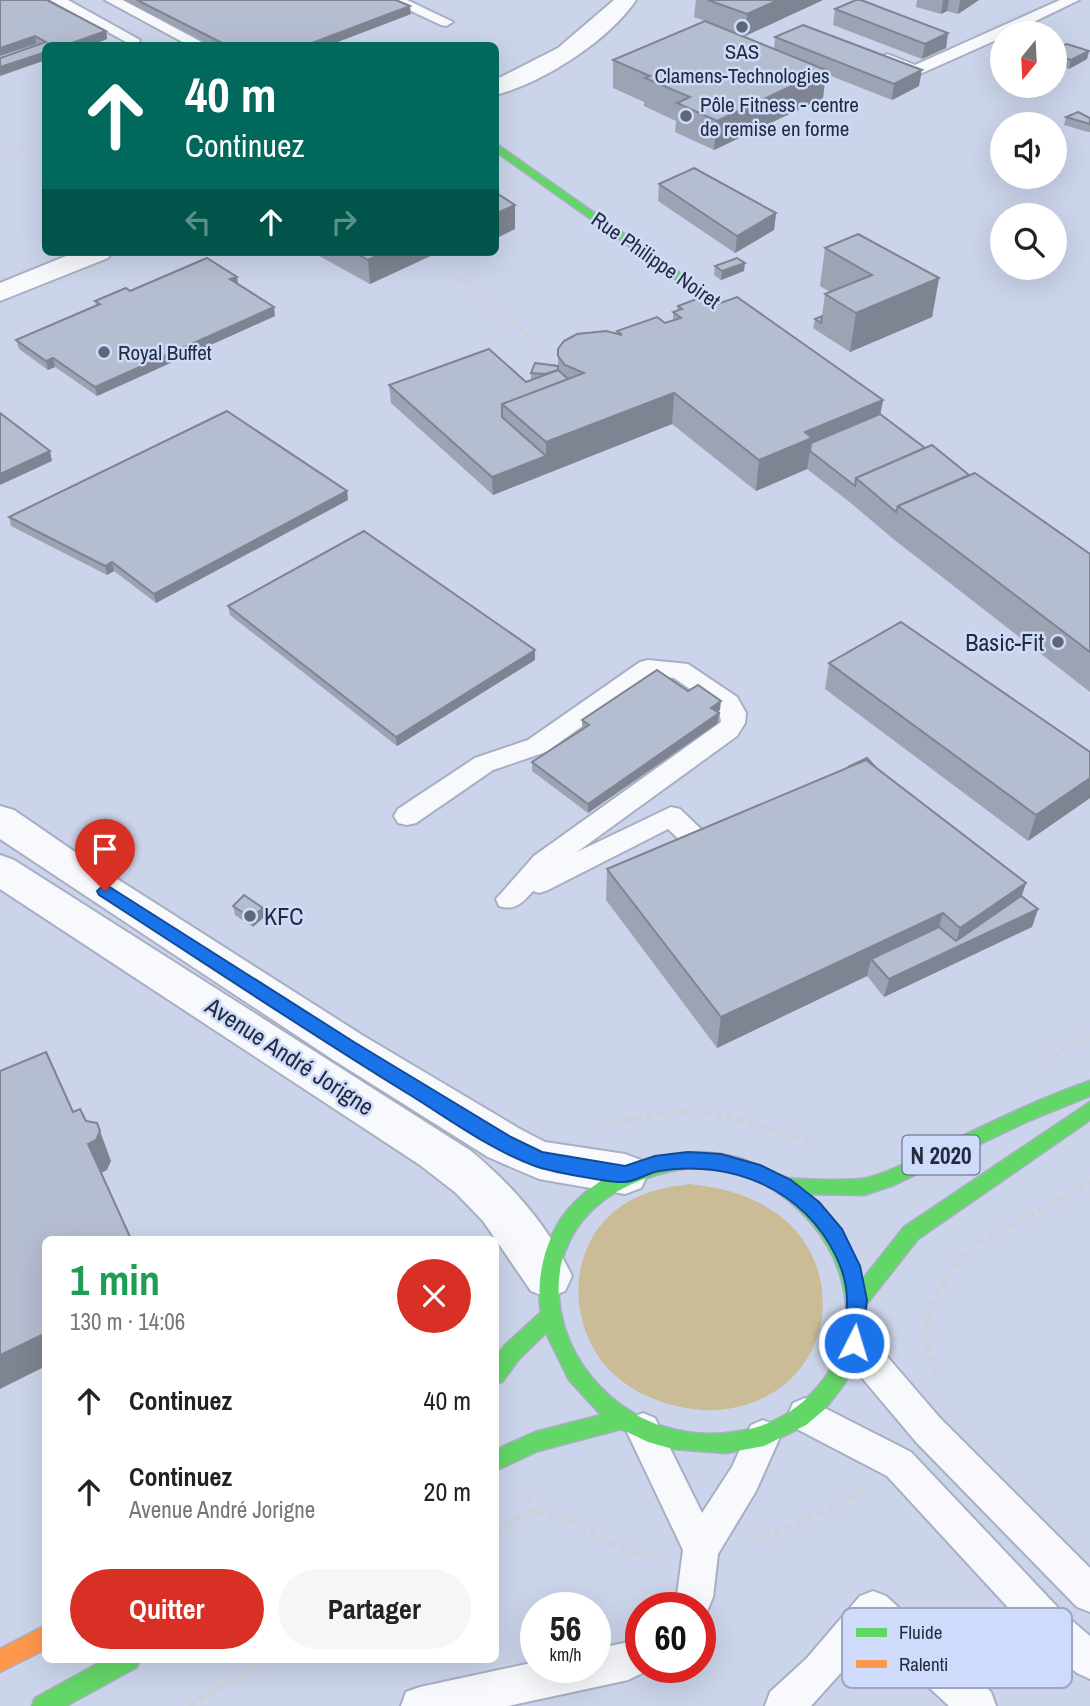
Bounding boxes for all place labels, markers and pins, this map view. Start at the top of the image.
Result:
marker: SAS Clamens-Technologies [734,19,750,35]
place label: SAS Clamens-Technologies [654,37,830,90]
place label: Pôle Fitness - centre de remise en forme [700,90,859,143]
marker: Pôle Fitness - centre de remise en forme [678,108,694,124]
place label: Royal Buffet [118,338,212,367]
marker: Royal Buffet [96,344,112,360]
place label: Basic-Fit [965,626,1045,658]
marker: Basic-Fit [1050,634,1066,650]
pin [75,819,135,891]
place label: KFC [264,900,303,932]
marker: KFC [242,908,258,924]

